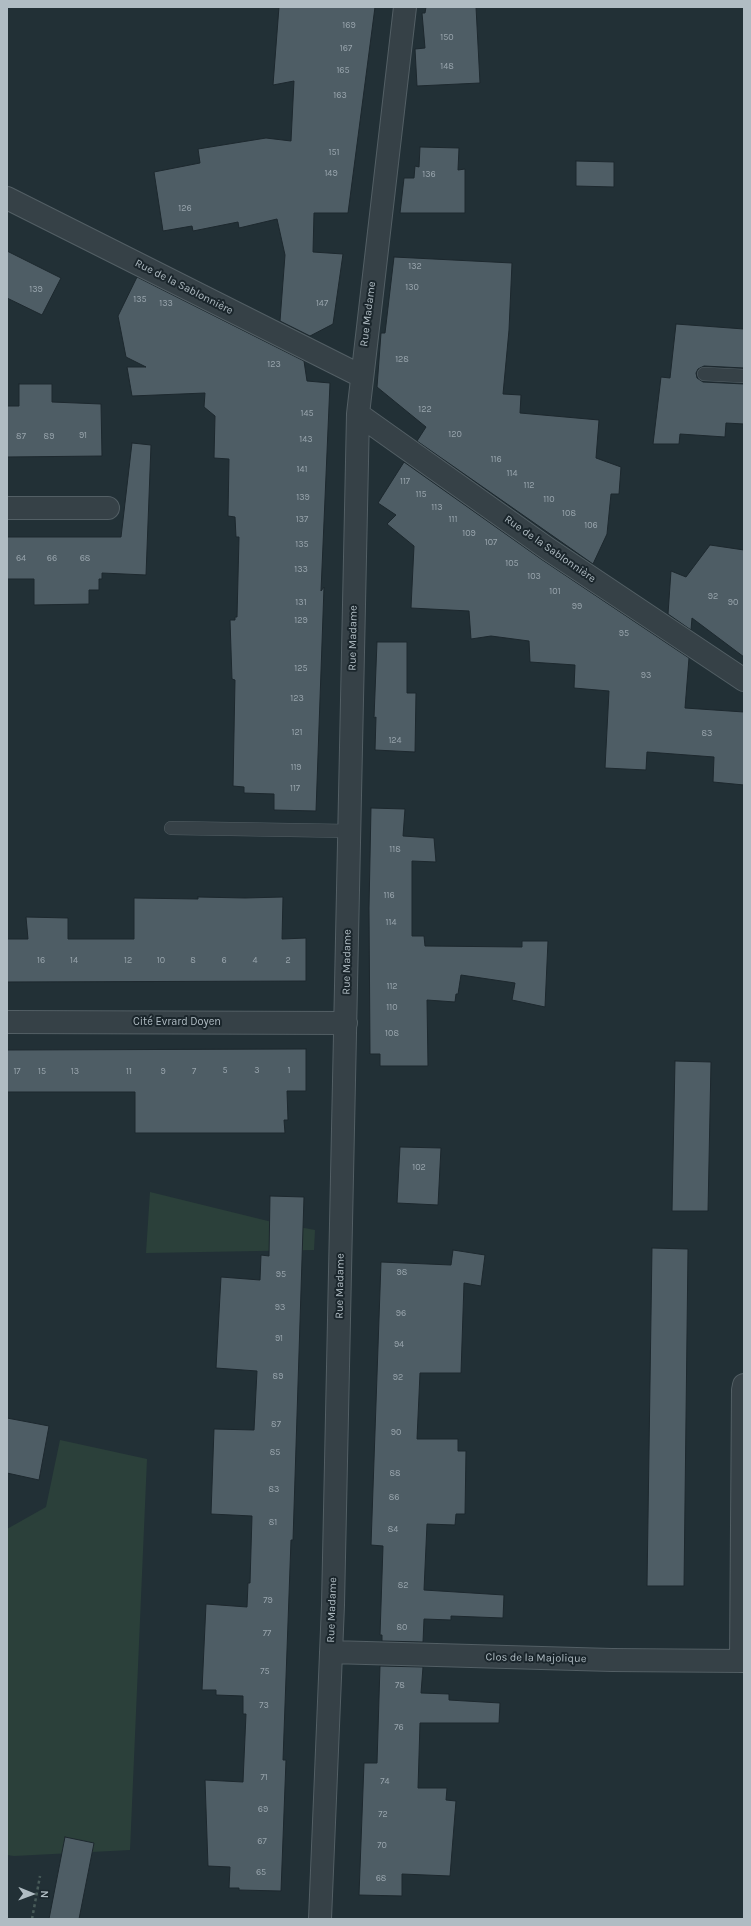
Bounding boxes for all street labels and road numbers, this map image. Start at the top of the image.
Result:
street label: Rue de la Sablonnière [133,257,235,317]
street label: Rue Madame [357,281,379,347]
street label: Rue de la Sablonnière [502,513,598,585]
street label: Rue Madame [346,605,360,671]
street label: Rue Madame [340,929,354,995]
street label: Cité Evrard Doyen [133,1015,221,1029]
street label: Rue Madame [333,1253,347,1319]
street label: Rue Madame [324,1577,340,1643]
street label: Clos de la Majolique [486,1651,586,1665]

